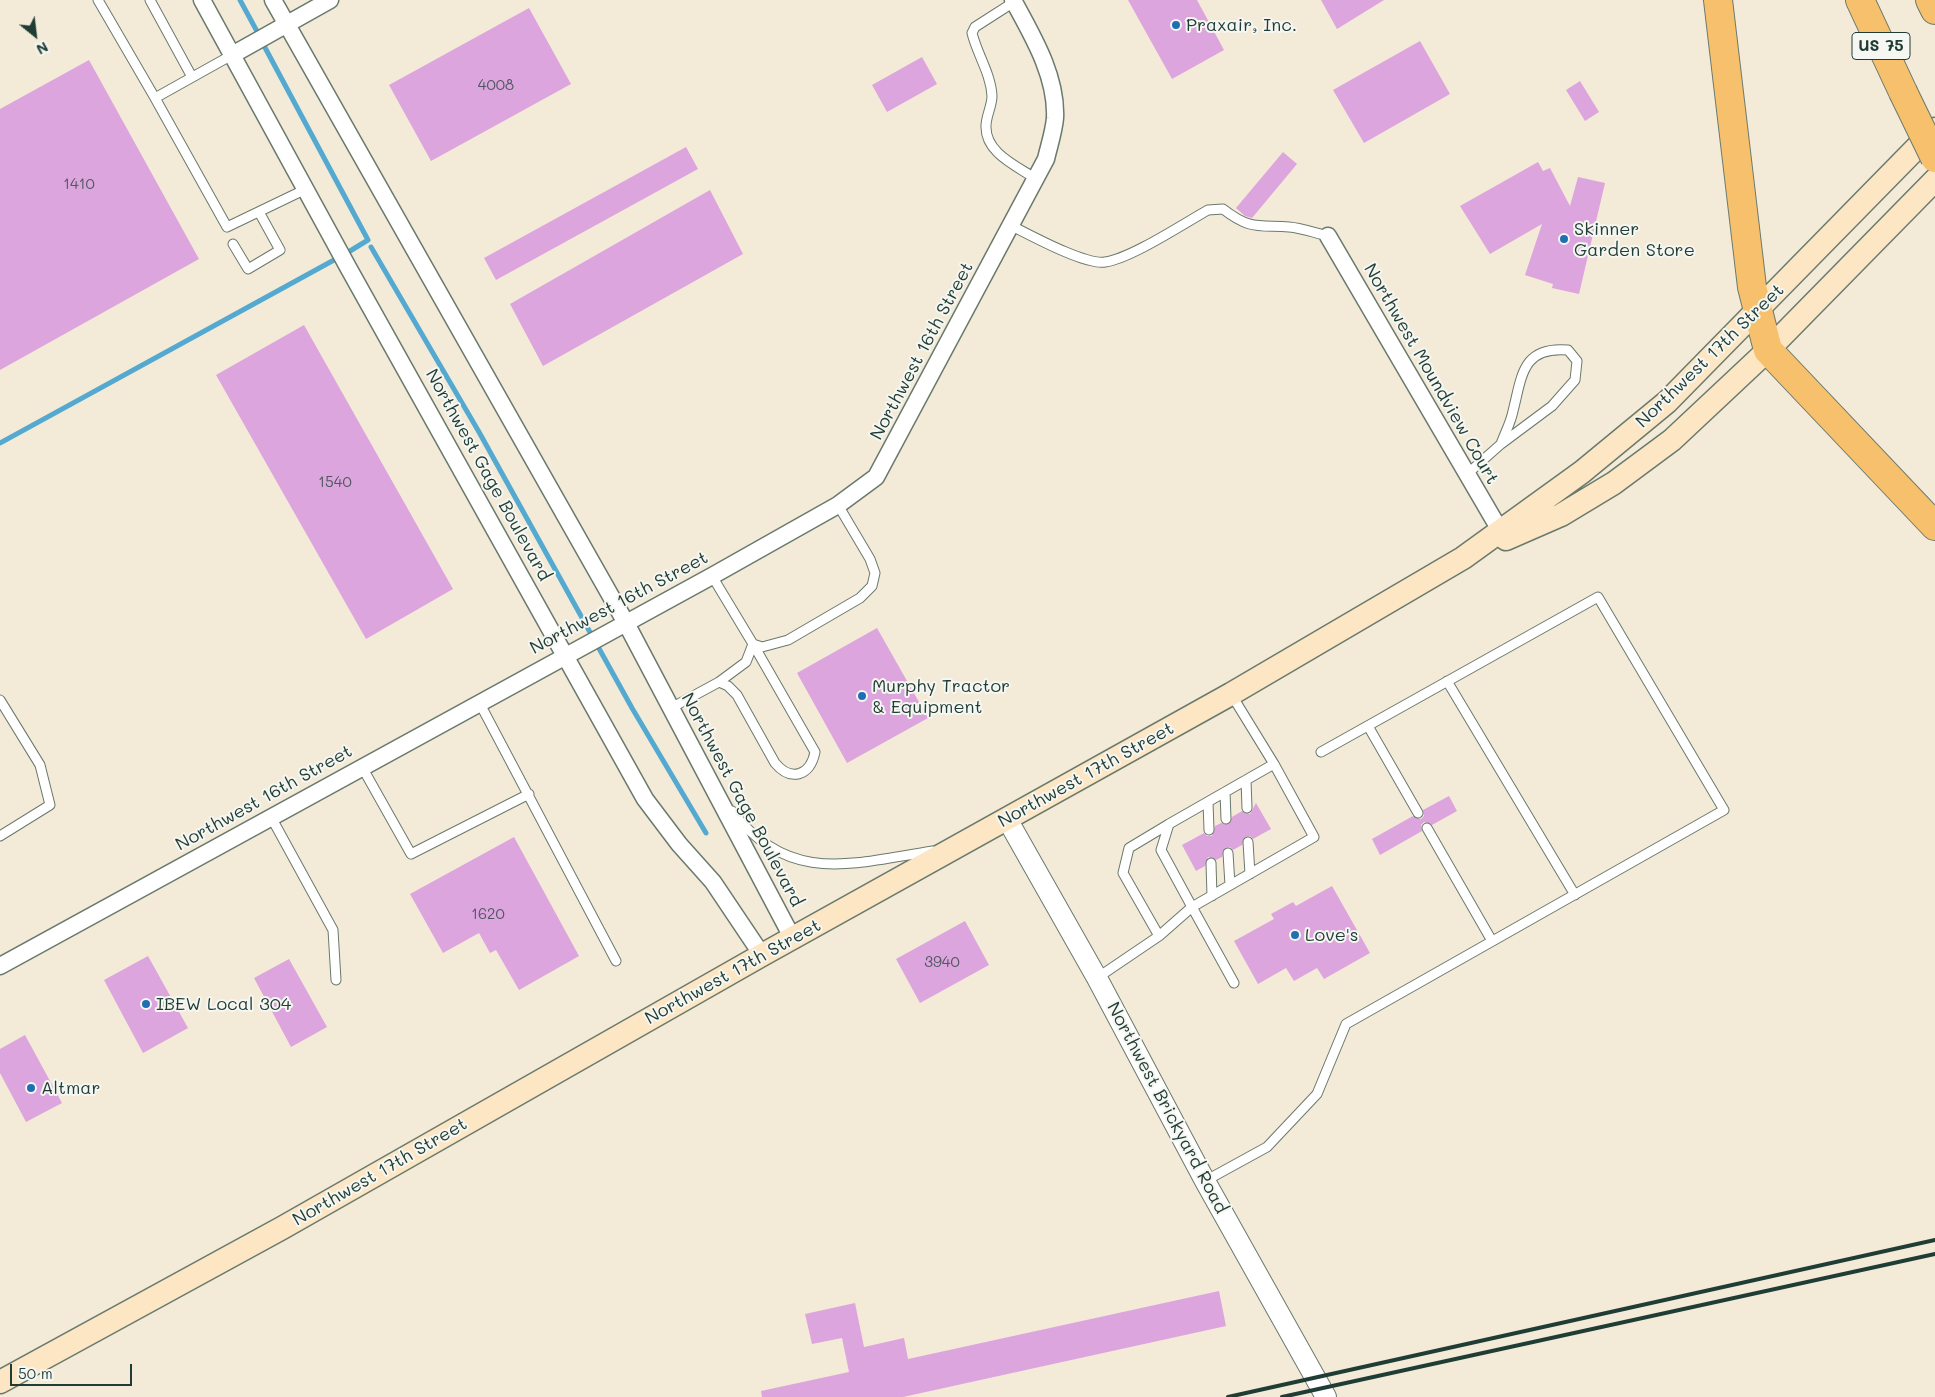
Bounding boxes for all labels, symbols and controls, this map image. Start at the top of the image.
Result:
north arrow [10,10,60,60]
place label: Praxair, Inc. [1186,14,1297,36]
marker: Praxair, Inc. [1170,19,1182,31]
road number: US 75 [1852,32,1910,59]
text: N [33,38,52,59]
house number: 4008 [478,76,514,94]
house number: 1410 [63,175,95,193]
place label: Skinner Garden Store [1574,218,1695,260]
marker: Skinner Garden Store [1558,233,1570,245]
street label: Northwest 16th Street [866,258,978,444]
street label: Northwest Moundview Court [1359,260,1503,488]
street label: Northwest 17th Street [1631,280,1789,432]
street label: Northwest Gage Boulevard [421,365,555,585]
house number: 1540 [318,473,352,491]
street label: Northwest 16th Street [526,547,712,659]
place label: Murphy Tractor & Equipment [872,675,1010,718]
street label: Northwest Gage Boulevard [676,689,808,911]
marker: Murphy Tractor & Equipment [856,690,868,702]
street label: Northwest 17th Street [994,718,1178,832]
street label: Northwest 16th Street [172,740,356,856]
house number: 1620 [471,905,505,923]
street label: Northwest 17th Street [641,915,825,1029]
place label: Love's [1305,924,1359,946]
marker: Love's [1289,929,1301,941]
house number: 3940 [924,953,960,971]
place label: IBEW Local 304 [156,993,291,1015]
marker: IBEW Local 304 [140,998,152,1010]
street label: Northwest Brickyard Road [1102,999,1232,1217]
place label: Altmar [41,1077,100,1099]
marker: Altmar [25,1082,37,1094]
street label: Northwest 17th Street [289,1113,471,1231]
scale bar [12,1354,135,1386]
text: 50 m [18,1363,53,1383]

